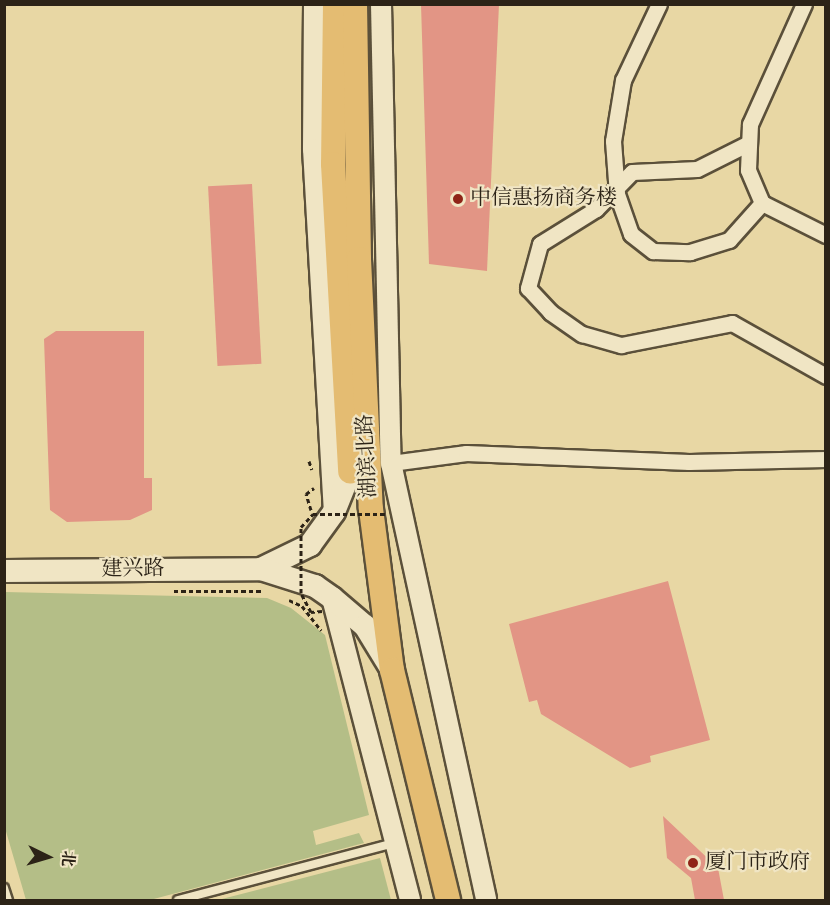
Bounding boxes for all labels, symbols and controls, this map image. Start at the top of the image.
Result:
place label: 中信惠扬商务楼 [470,186,617,212]
marker: 中信惠扬商务楼 [451,192,465,206]
street label: 湖滨北路 [353,413,383,499]
street label: 建兴路 [101,557,165,583]
north arrow [18,827,78,887]
text: 北 [54,850,79,868]
place label: 厦门市政府 [705,850,810,876]
marker: 厦门市政府 [686,856,700,870]

